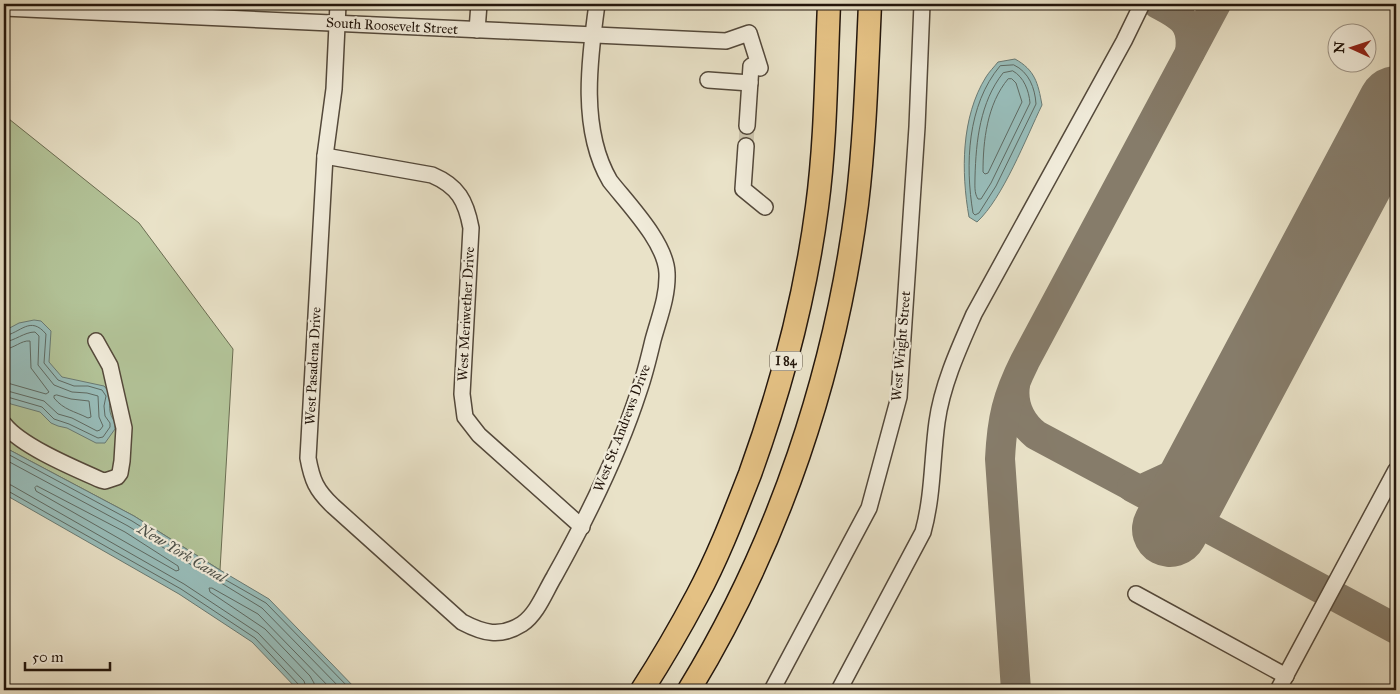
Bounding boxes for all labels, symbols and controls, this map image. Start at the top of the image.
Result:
street label: South Roosevelt Street [326,14,459,38]
north arrow [1328,22,1378,72]
text: N [1331,41,1348,54]
street label: West Meriwether Drive [454,246,478,382]
street label: West Wright Street [888,290,914,402]
street label: West Pasadena Drive [301,306,325,425]
road number: I 84 [770,352,802,371]
street label: West St. Andrews Drive [590,362,654,494]
water label: New York Canal [134,519,231,587]
scale bar [25,639,110,671]
text: 50 m [32,648,64,666]

